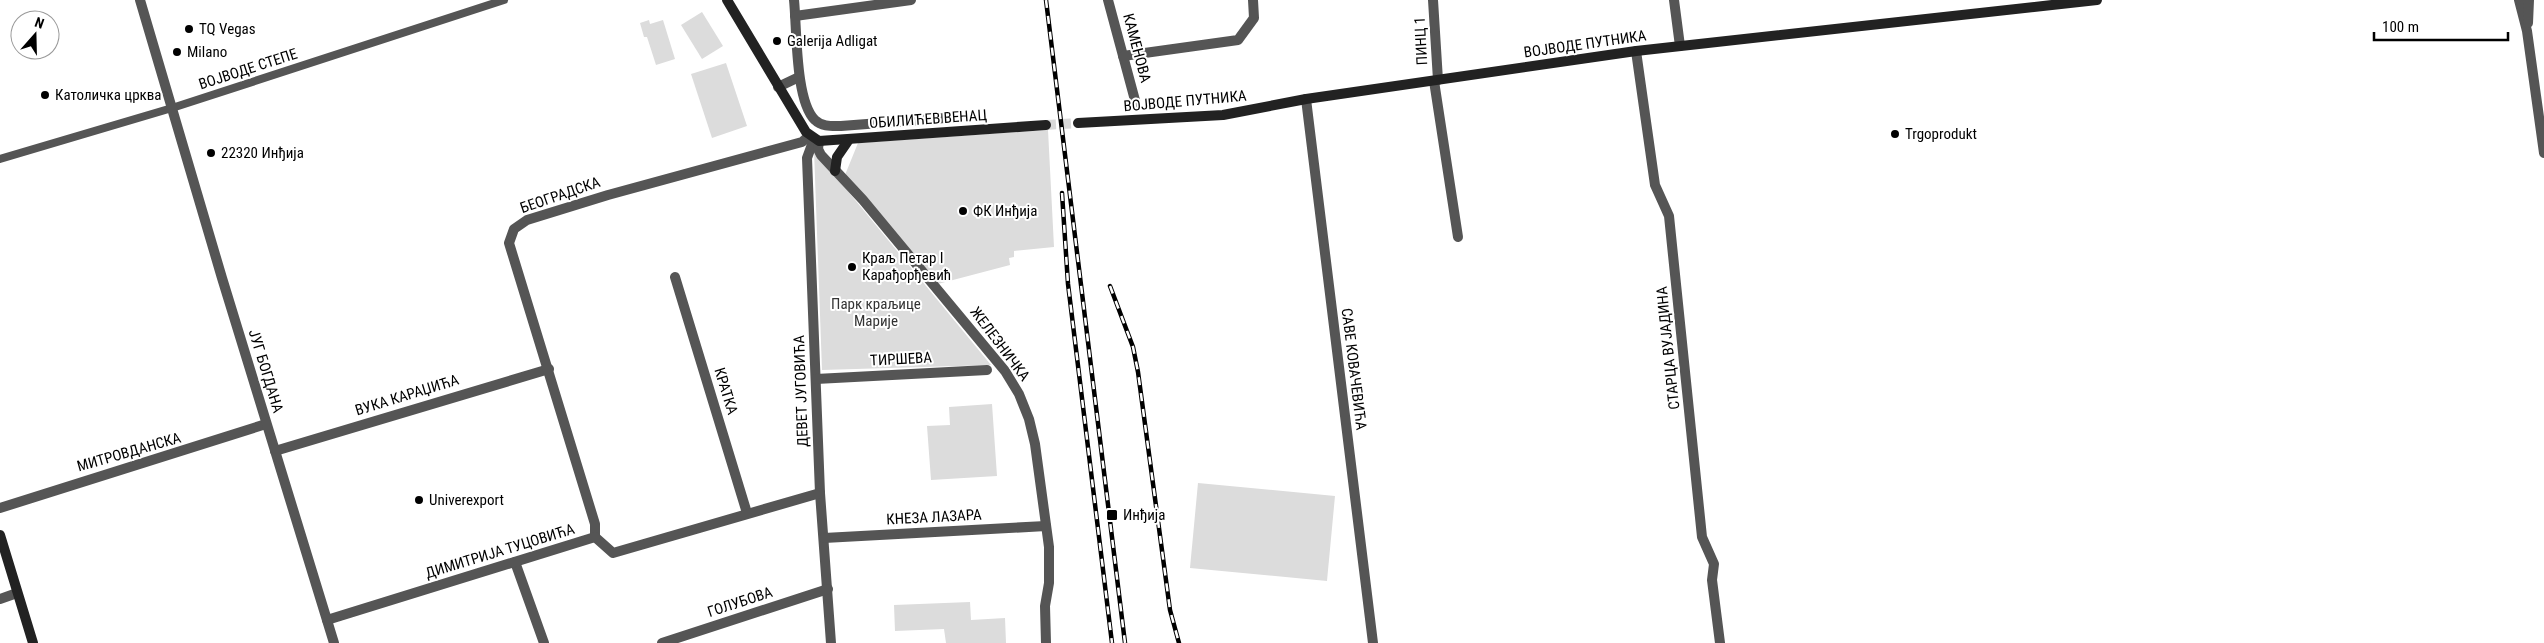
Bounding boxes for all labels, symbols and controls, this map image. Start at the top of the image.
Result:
north arrow [10,10,60,60]
scale bar [2374,10,2508,42]
street label: КАМЕНОВА [1119,11,1155,85]
text: N [33,14,46,32]
street label: ПИНЦ 1 [1411,16,1431,66]
text: 100 m [2382,18,2419,36]
place label: TQ Vegas [199,20,256,38]
marker: TQ Vegas [183,23,195,35]
street label: ВОЈВОДЕ ПУТНИКА [1523,26,1648,61]
place label: Galerija Adligat [787,32,878,50]
marker: Galerija Adligat [771,35,783,47]
place label: Milano [187,43,227,61]
street label: ВОЈВОДЕ СТЕПЕ [196,45,300,93]
marker: Milano [171,46,183,58]
place label: Католичка црква [55,86,162,104]
street label: ВОЈВОДЕ ПУТНИКА [1123,87,1248,115]
marker: Католичка црква [39,89,51,101]
street label: ОБИЛИЋЕВ ВЕНАЦ [869,106,988,132]
place label: Trgoprodukt [1905,125,1977,143]
marker: Trgoprodukt [1889,128,1901,140]
place label: 22320 Инђија [221,144,304,162]
marker: 22320 Инђија [205,147,217,159]
street label: БЕОГРАДСКА [518,173,603,217]
place label: ФК Инђија [973,202,1037,220]
marker: ФК Инђија [957,205,969,217]
place label: Краљ Петар I Карађорђевић [862,249,951,284]
marker: Краљ Петар I Карађорђевић [846,261,858,273]
street label: СТАРЦА ВУЈАДИНА [1653,285,1683,410]
park label: Парк краљице Марије [831,295,921,330]
street label: ЖЕЛЕЗНИЧКА [966,303,1034,385]
street label: САВЕ КОВАЧЕВИЋА [1338,307,1370,431]
street label: ЈУГ БОГДАНА [245,327,287,415]
street label: ДЕВЕТ ЈУГОВИЋА [790,334,812,447]
street label: ТИРШЕВА [870,348,933,370]
street label: КРАТКА [710,365,742,417]
street label: ВУКА КАРАЏИЋА [353,371,461,419]
street label: МИТРОВДАНСКА [75,428,183,475]
place label: Univerexport [429,491,504,509]
marker: Univerexport [413,494,425,506]
street label: КНЕЗА ЛАЗАРА [886,505,982,528]
place label: Инђија [1123,506,1165,524]
marker: Инђија [1105,508,1119,522]
street label: ДИМИТРИЈА ТУЦОВИЋА [423,520,577,582]
street label: ГОЛУБОВА [705,583,775,621]

